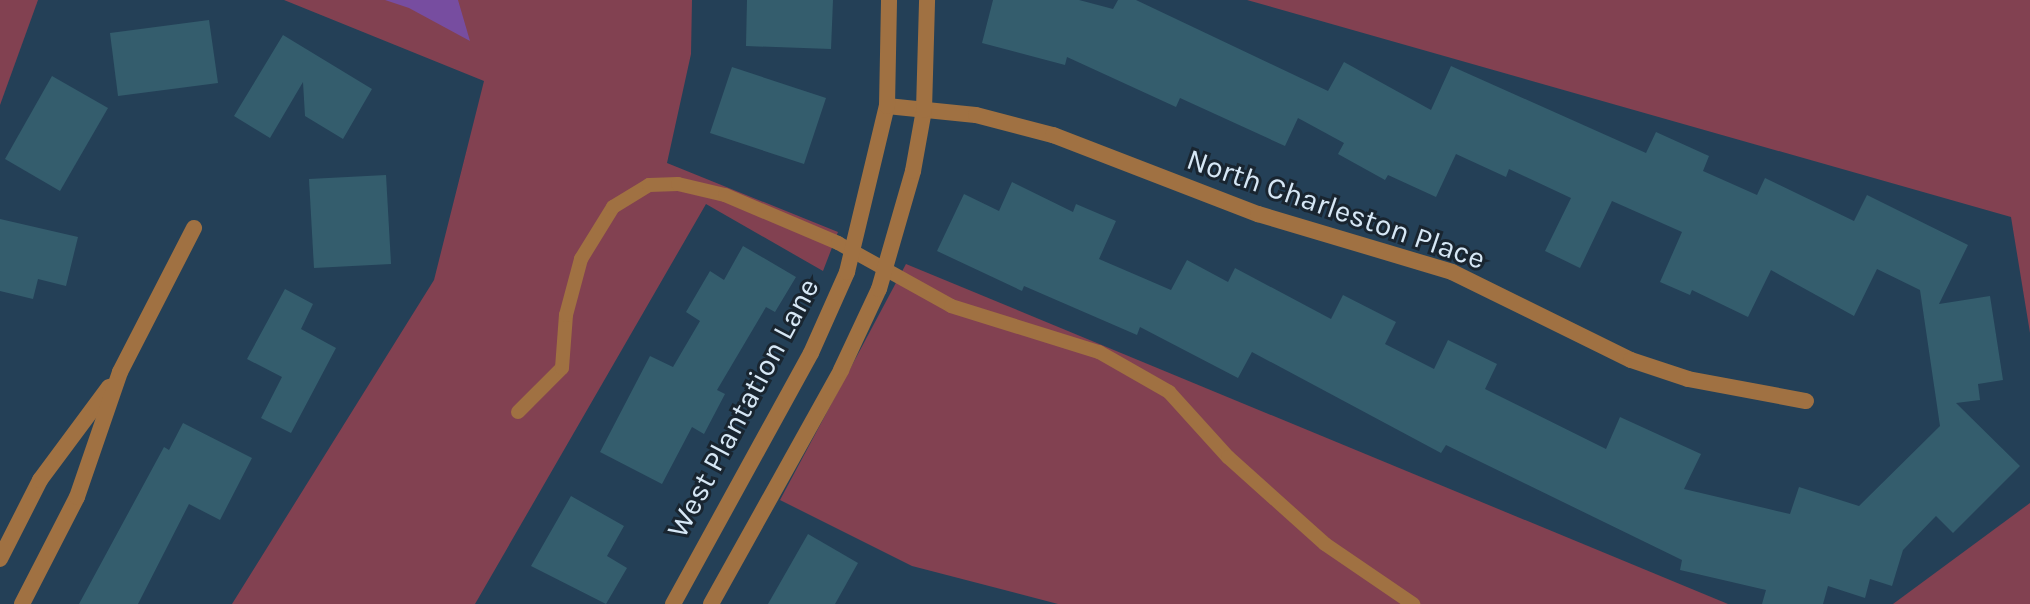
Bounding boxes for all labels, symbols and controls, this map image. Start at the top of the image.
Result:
street label: North Charleston Place [1182,141,1490,277]
street label: West Plantation Lane [659,272,827,544]

